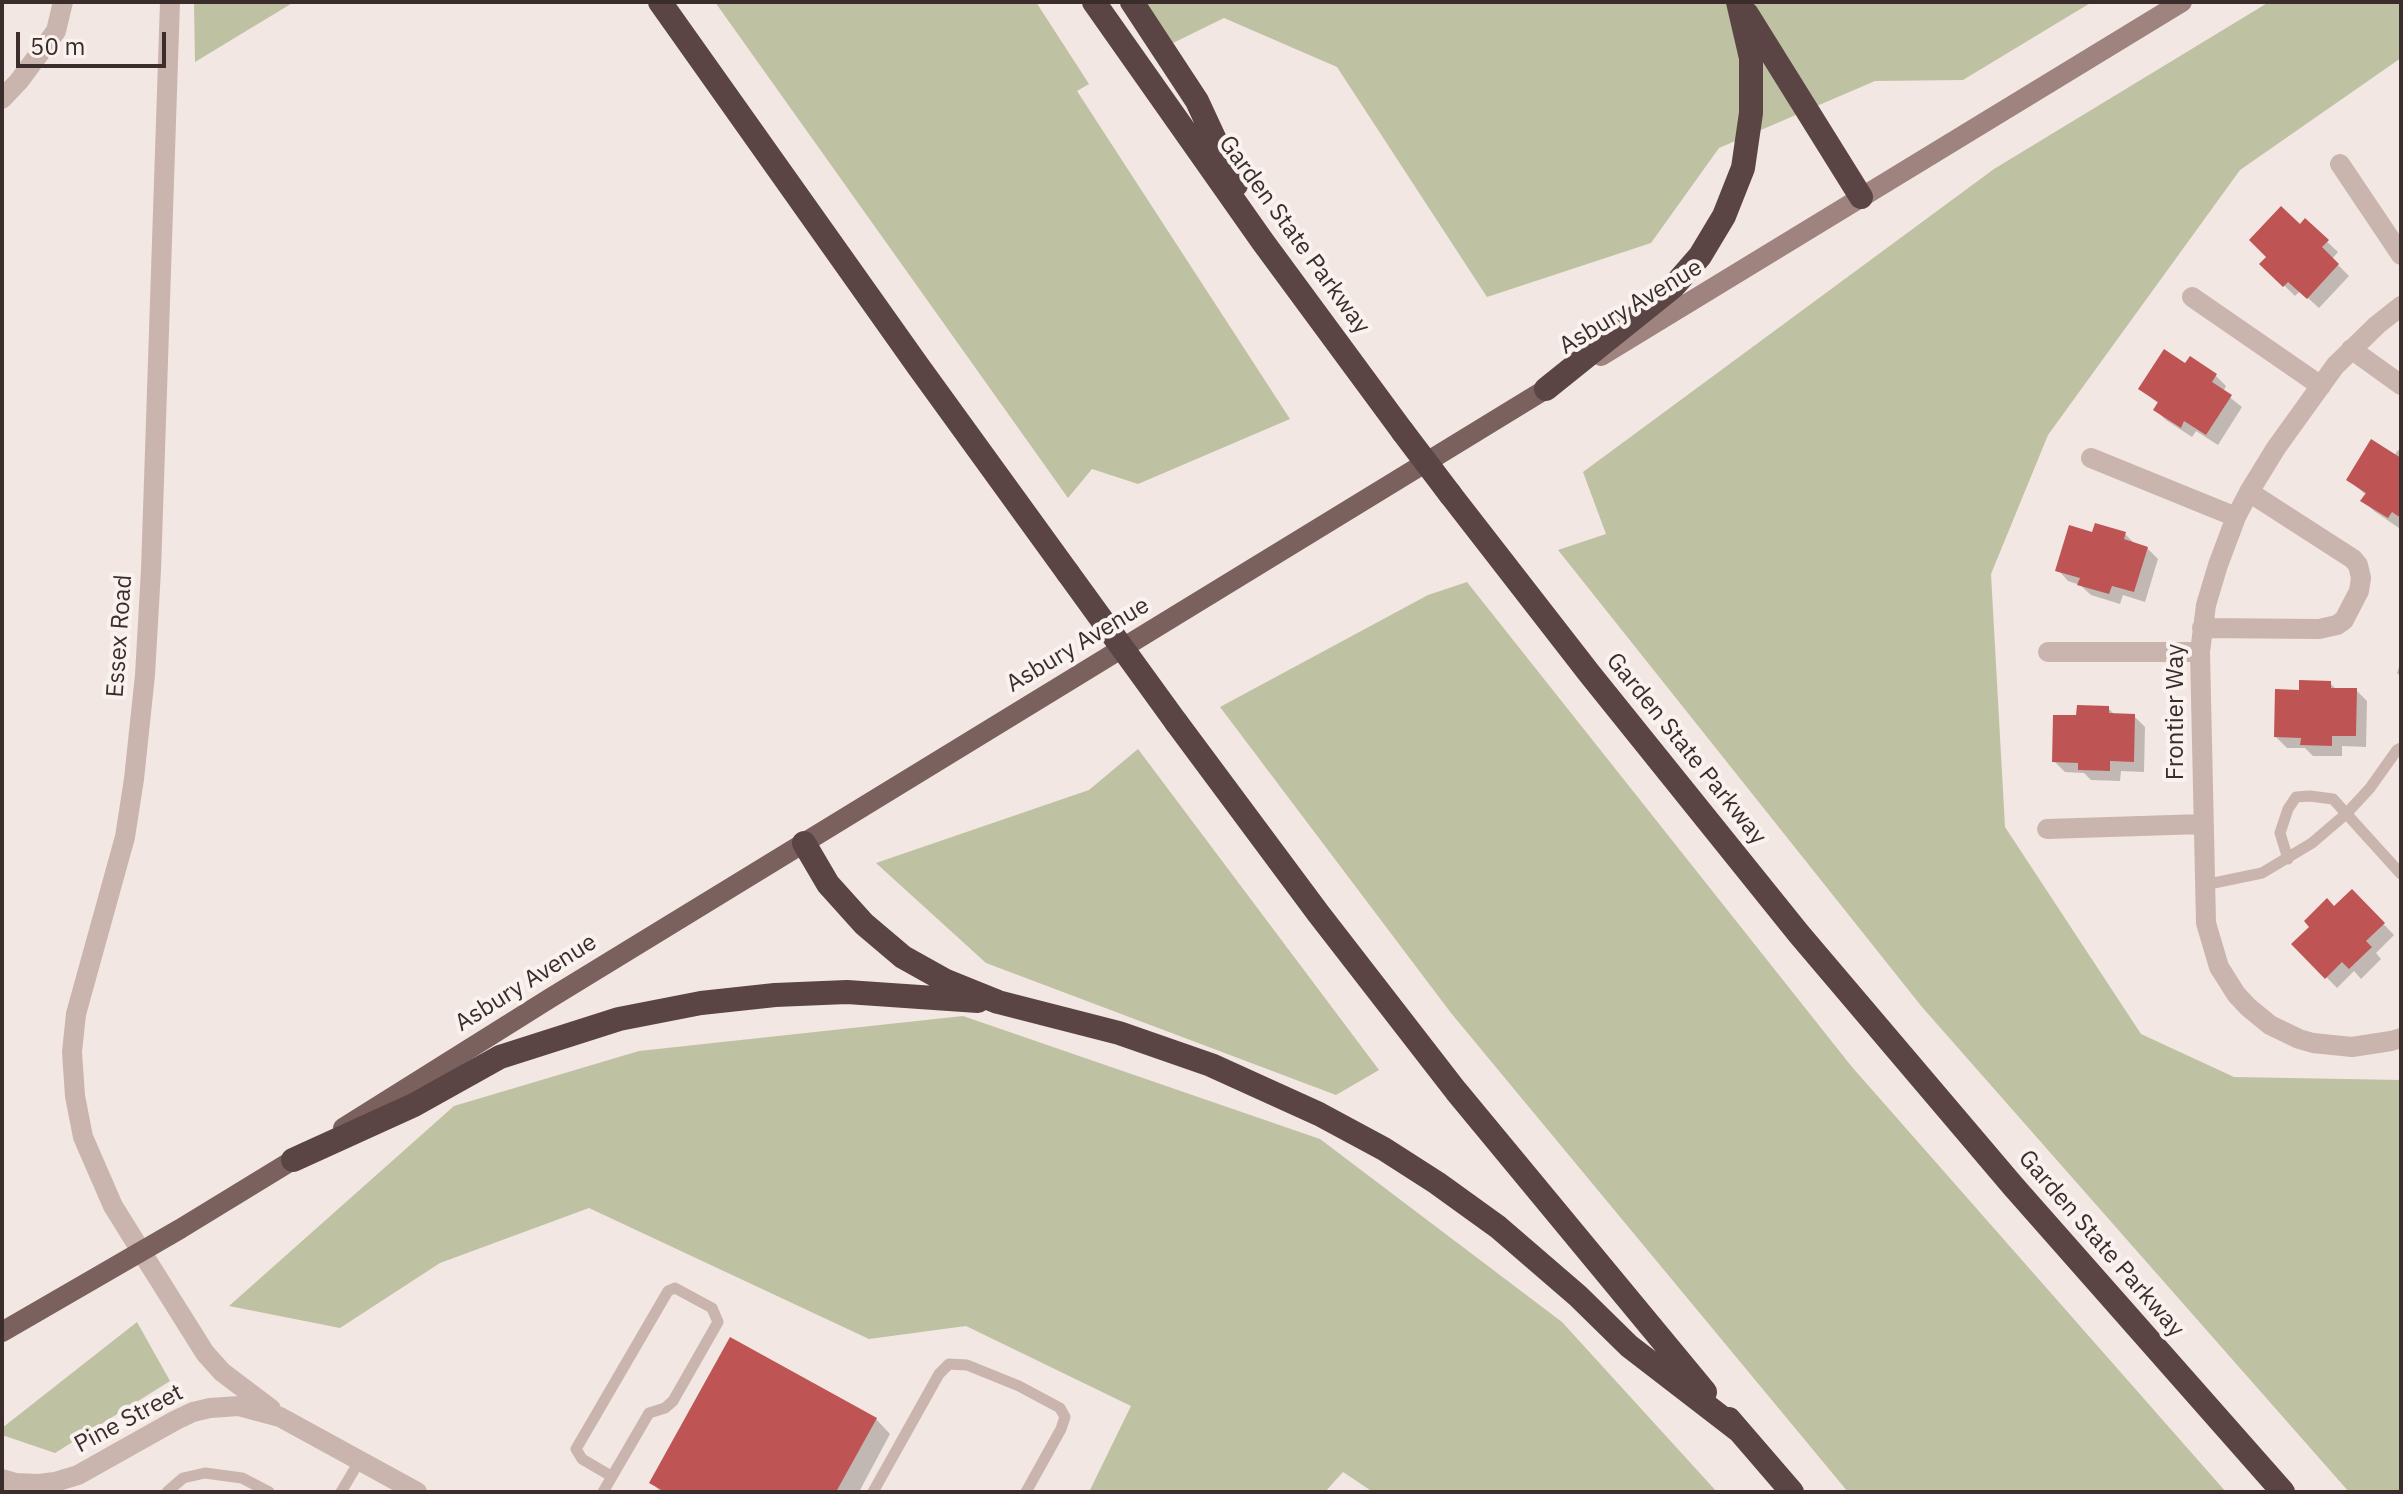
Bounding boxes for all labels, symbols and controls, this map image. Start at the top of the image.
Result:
scale bar [20,16,170,66]
text: 50 m [30,30,85,62]
street label: Garden State Parkway [1212,130,1376,340]
street label: Asbury Avenue [1554,253,1708,361]
street label: Essex Road [101,574,139,698]
street label: Asbury Avenue [1001,591,1155,699]
street label: Frontier Way [2162,644,2190,780]
street label: Garden State Parkway [1600,647,1772,851]
street label: Asbury Avenue [450,928,602,1038]
street label: Garden State Parkway [2012,1145,2190,1343]
street label: Pine Street [70,1378,188,1460]

